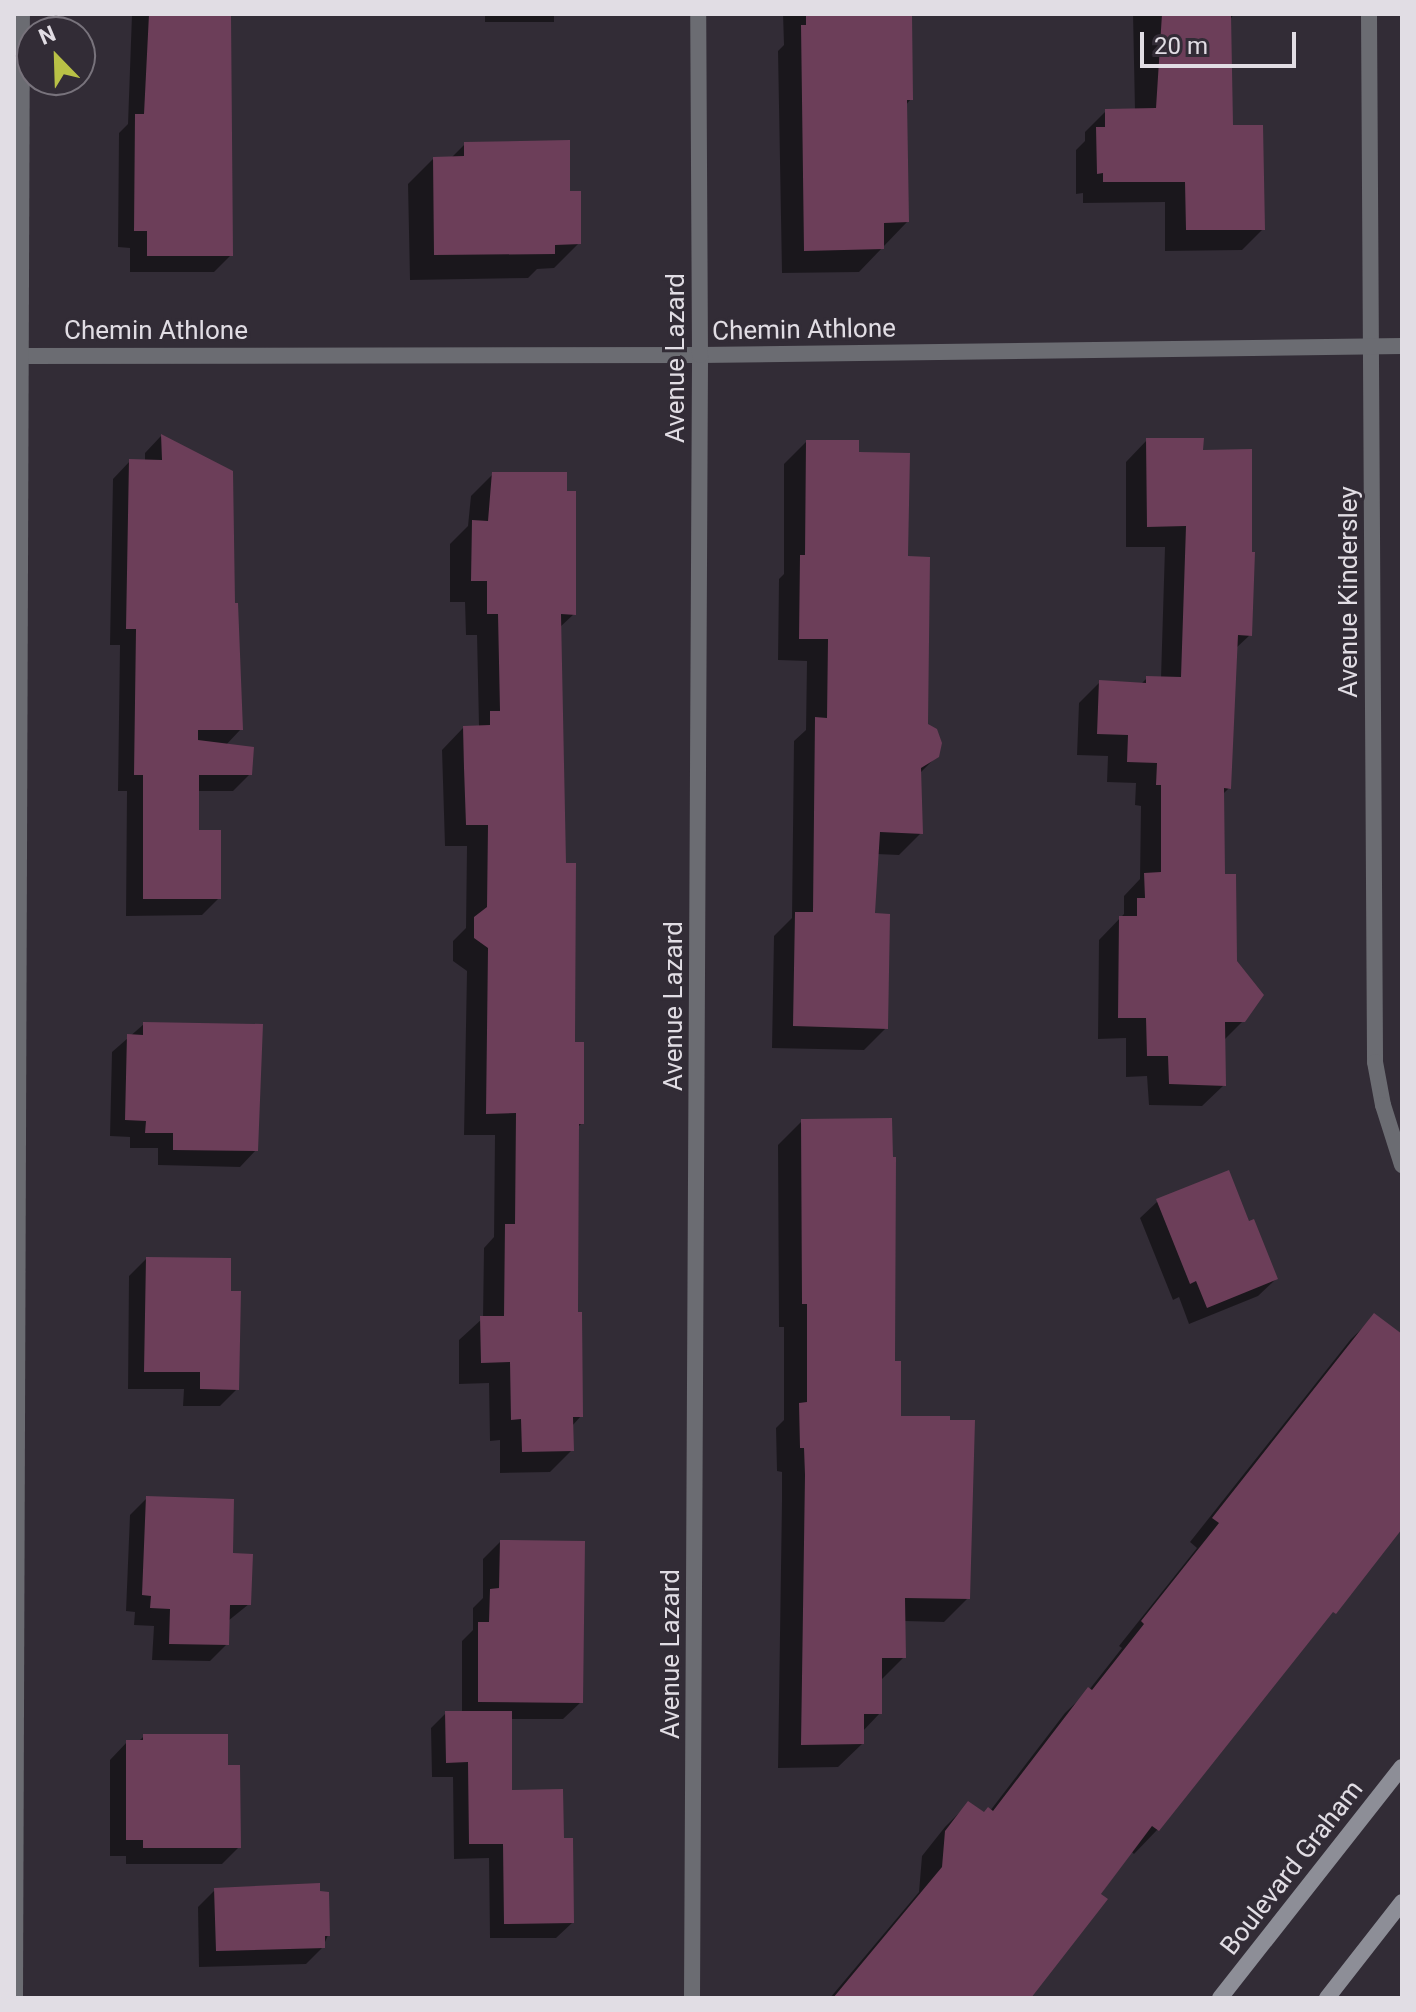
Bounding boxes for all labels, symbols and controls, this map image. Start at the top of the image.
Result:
north arrow [16,16,96,96]
scale bar [1144,16,1300,66]
text: N [35,21,59,50]
text: 20 m [1154,32,1208,60]
street label: Avenue Lazard [660,273,692,443]
street label: Chemin Athlone [712,313,896,347]
street label: Chemin Athlone [64,315,248,347]
street label: Avenue Kindersley [1333,486,1365,698]
street label: Avenue Lazard [658,921,690,1091]
street label: Avenue Lazard [655,1569,687,1739]
street label: Boulevard Graham [1214,1774,1370,1962]

